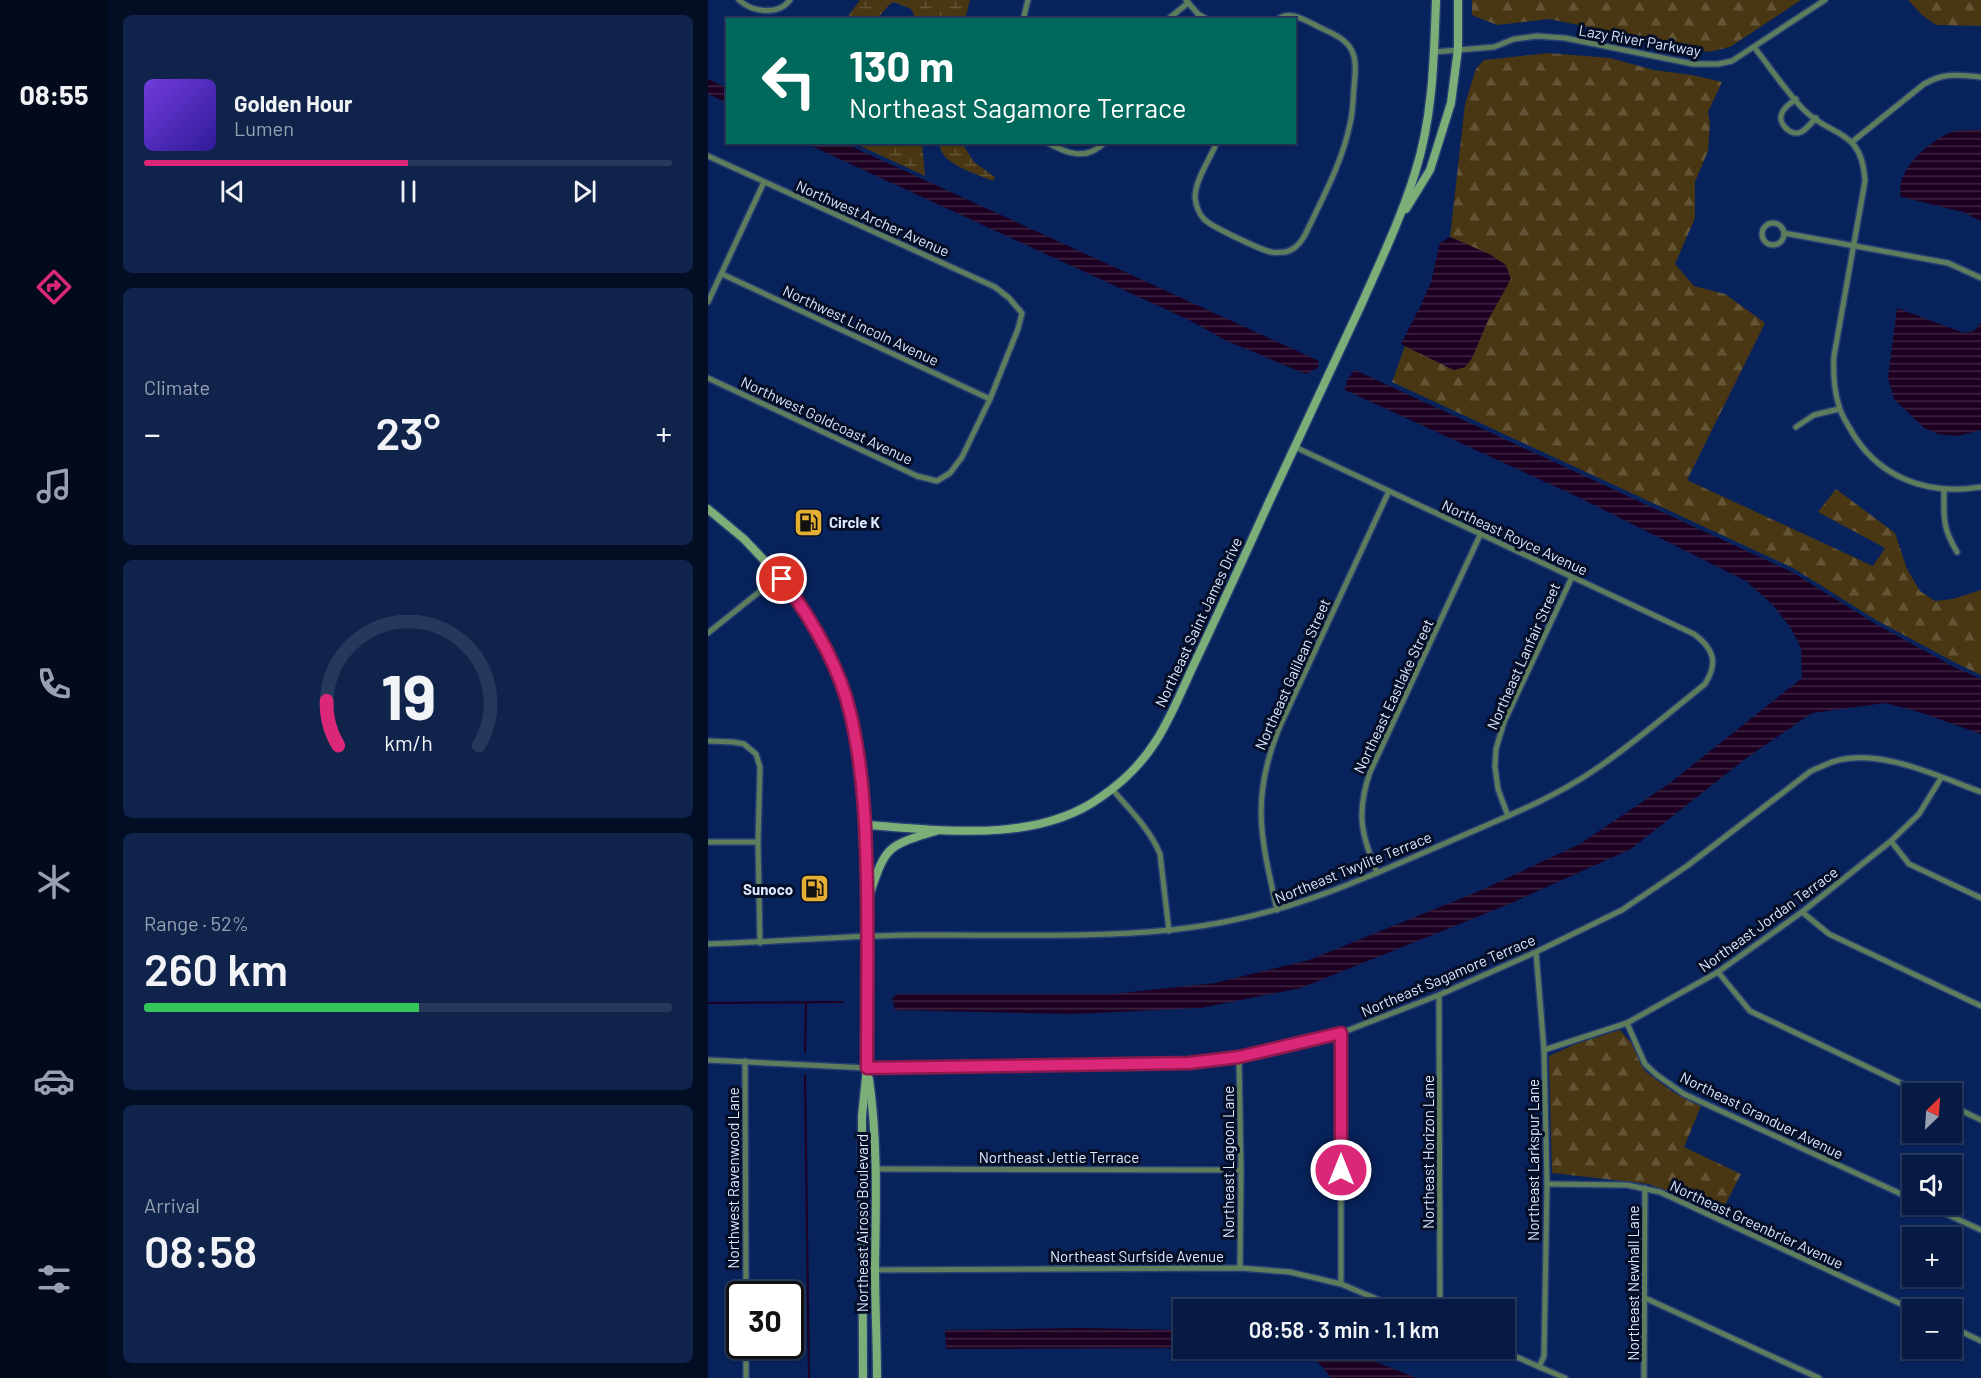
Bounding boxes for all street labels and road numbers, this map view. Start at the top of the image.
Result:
street label: Lazy River Parkway [1578,20,1703,60]
street label: Northwest Archer Avenue [794,176,952,260]
street label: Northwest Lincoln Avenue [780,281,942,369]
street label: Northwest Goldcoast Avenue [738,372,916,468]
street label: Northeast Royce Avenue [1439,495,1591,579]
street label: Northeast Saint James Drive [1151,534,1245,710]
street label: Northeast Lanfair Street [1482,580,1564,732]
street label: Northeast Galilean Street [1250,596,1334,752]
street label: Northeast Eastlake Street [1349,616,1437,776]
street label: Northeast Twylite Terrace [1272,827,1434,907]
street label: Northeast Jordan Terrace [1695,862,1841,976]
street label: Northeast Sagamore Terrace [1358,930,1538,1020]
street label: Northeast Granduer Avenue [1677,1068,1847,1162]
street label: Northeast Horizon Lane [1419,1075,1437,1229]
street label: Northeast Larkspur Lane [1524,1079,1542,1241]
street label: Northeast Lagoon Lane [1219,1086,1237,1238]
street label: Northwest Ravenwood Lane [724,1087,742,1269]
street label: Northeast Airoso Boulevard [853,1134,871,1312]
street label: Northeast Jettie Terrace [979,1148,1139,1166]
street label: Northeast Greenbrier Avenue [1668,1176,1846,1272]
street label: Northeast Newhall Lane [1624,1205,1642,1361]
street label: Northeast Surfside Avenue [1050,1247,1224,1265]

